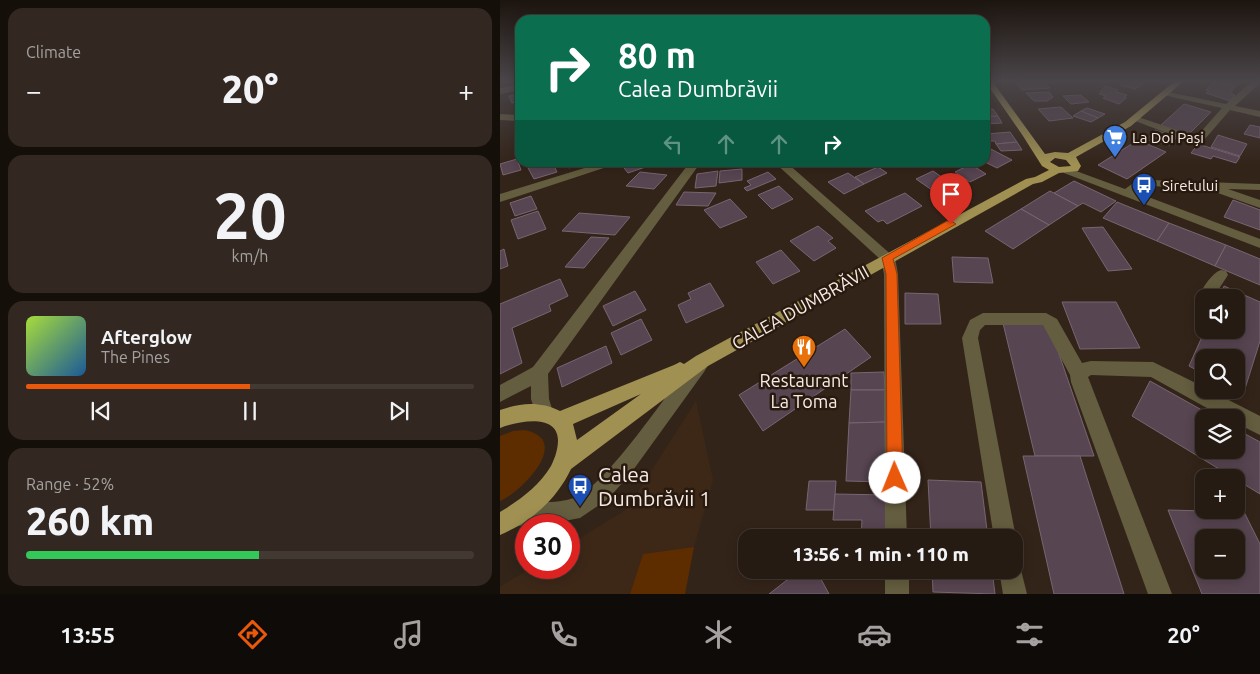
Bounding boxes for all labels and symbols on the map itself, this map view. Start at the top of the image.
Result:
supermarket icon: La Doi Pași [1102,124,1128,158]
place label: La Doi Pași [1132,129,1204,146]
bus stop icon: Siretului [1131,172,1157,206]
pin [930,173,972,224]
place label: Siretului [1162,177,1218,194]
street label: CALEA DUMBRĂVII [728,261,872,353]
restaurant icon: Restaurant La Toma [791,334,817,368]
place label: Restaurant La Toma [760,370,848,411]
position arrow [868,451,920,503]
place label: Calea Dumbrăvii 1 [598,462,711,510]
bus stop icon: Calea Dumbrăvii 1 [567,473,593,507]
speed limit sign: 30 [515,514,580,579]

